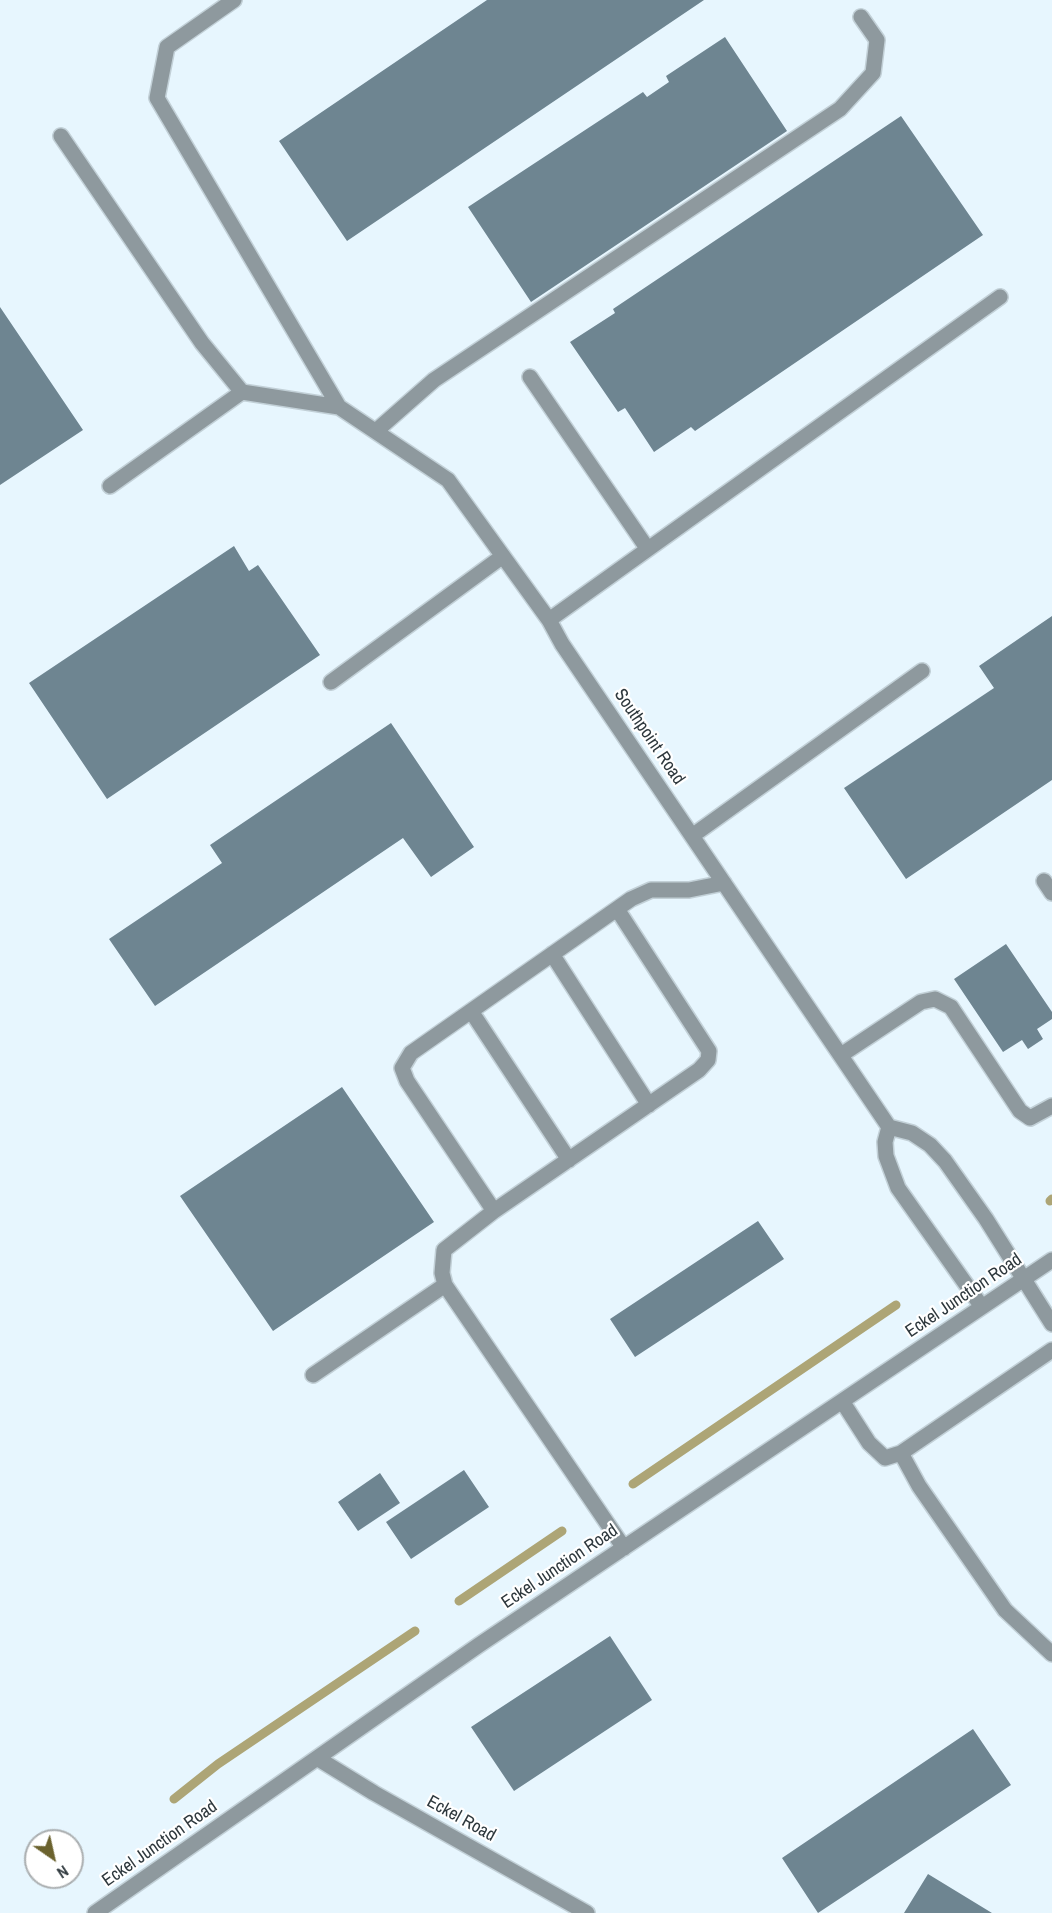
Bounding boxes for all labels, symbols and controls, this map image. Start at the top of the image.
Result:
street label: Southpoint Road [609,685,689,789]
street label: Eckel Junction Road [902,1249,1026,1343]
street label: Eckel Junction Road [498,1520,622,1614]
street label: Eckel Road [423,1791,499,1847]
street label: Eckel Junction Road [98,1796,222,1892]
north arrow [24,1829,84,1889]
text: N [53,1860,73,1884]

